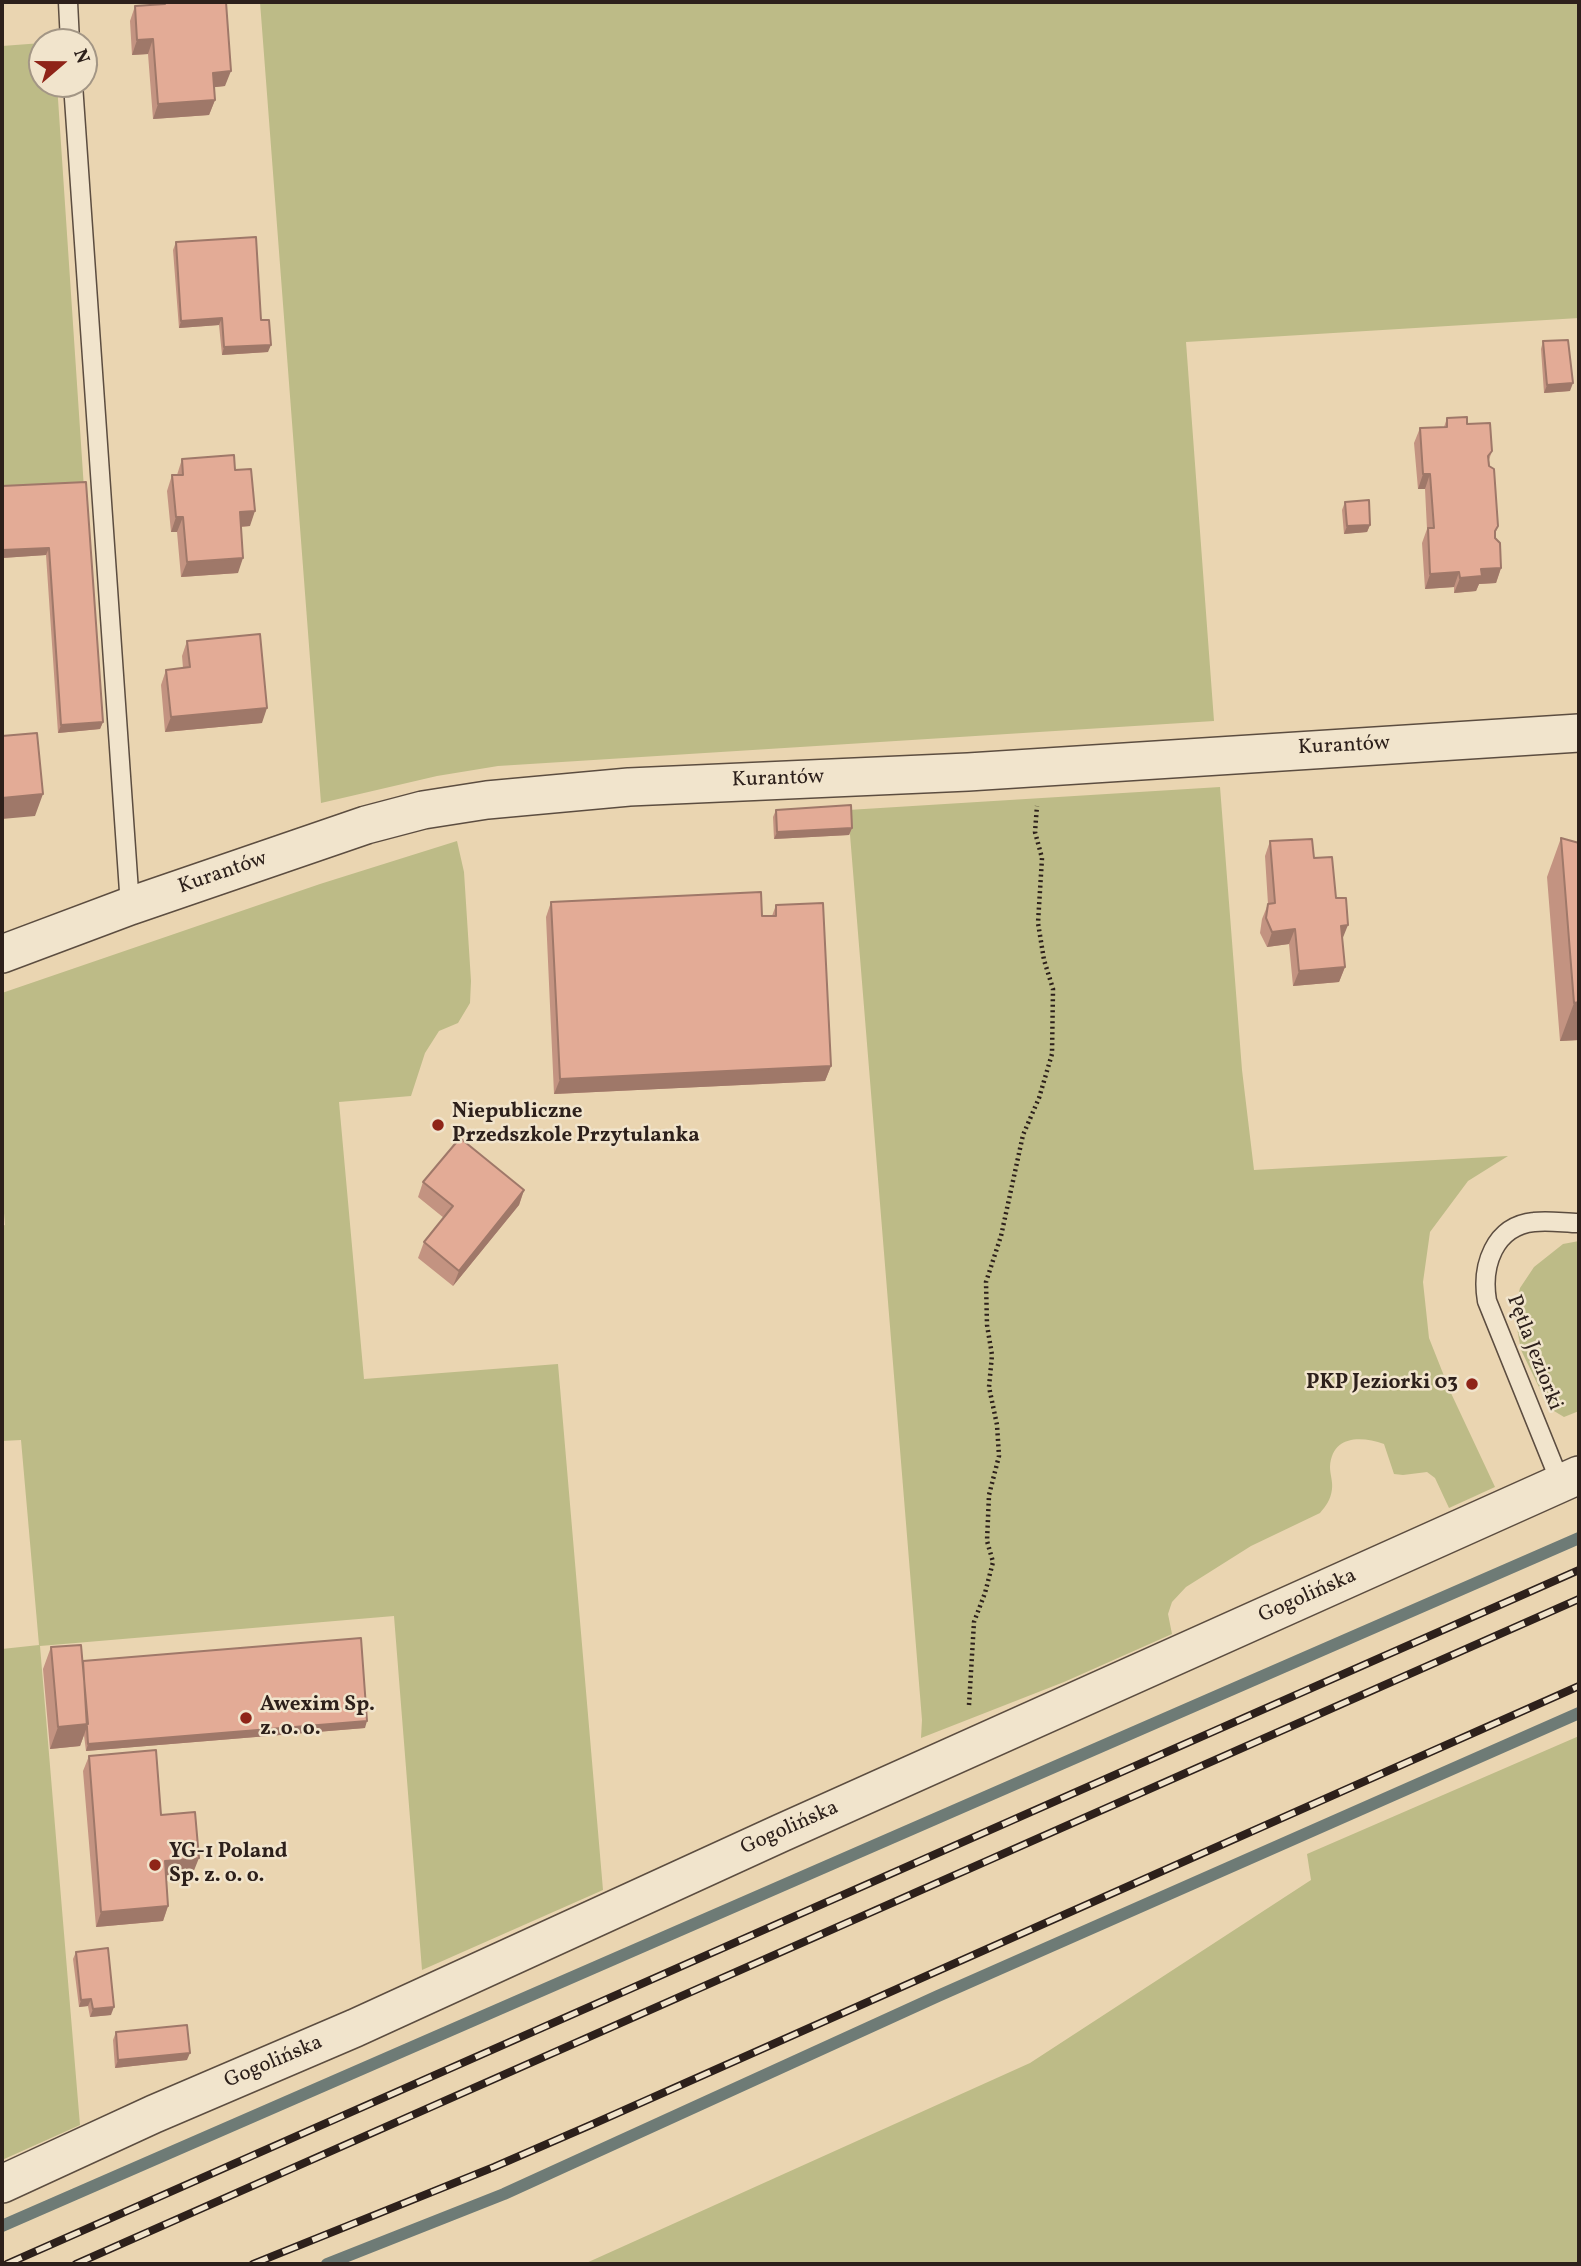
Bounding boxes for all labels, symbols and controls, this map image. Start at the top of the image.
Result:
north arrow [28,28,98,98]
text: N [66,46,95,67]
street label: Kurantów [1297,732,1391,762]
street label: Kurantów [731,766,825,794]
street label: Kurantów [175,847,271,901]
place label: Niepubliczne Przedszkole Przytulanka [452,1100,700,1150]
marker: Niepubliczne Przedszkole Przytulanka [430,1117,446,1133]
street label: Pętla Jeziorki [1499,1292,1567,1414]
place label: PKP Jeziorki 03 [1306,1371,1458,1397]
marker: PKP Jeziorki 03 [1464,1376,1480,1392]
street label: Gogolińska [1255,1564,1361,1630]
place label: Awexim Sp. z. o. o. [260,1693,375,1743]
marker: Awexim Sp. z. o. o. [238,1710,254,1726]
street label: Gogolińska [737,1796,843,1862]
place label: YG-1 Poland Sp. z. o. o. [169,1840,288,1890]
marker: YG-1 Poland Sp. z. o. o. [147,1857,163,1873]
street label: Gogolińska [221,2031,327,2095]

